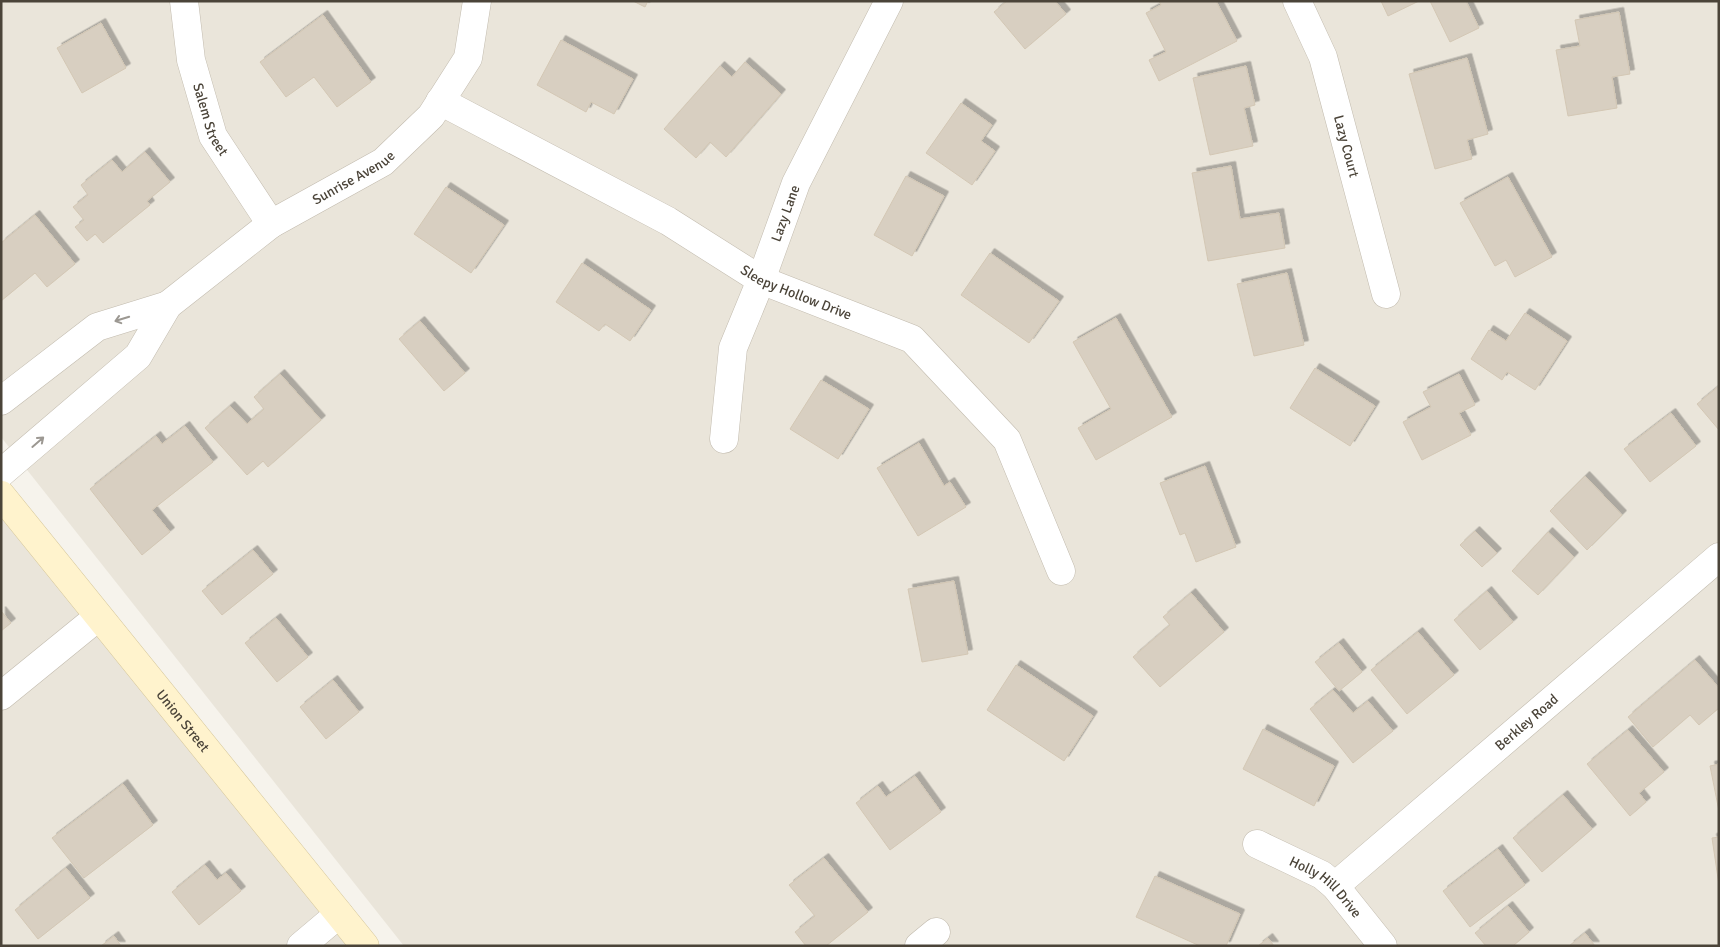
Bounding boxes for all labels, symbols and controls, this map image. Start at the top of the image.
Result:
street label: Salem Street [189,81,232,159]
street label: Lazy Court [1330,113,1363,179]
street label: Sunrise Avenue [310,147,398,208]
street label: Lazy Lane [768,183,804,244]
street label: Sleepy Hollow Drive [737,261,854,324]
one-way arrow [114,315,130,324]
one-way arrow [32,436,45,447]
street label: Union Street [152,686,213,756]
street label: Berkley Road [1492,691,1562,754]
street label: Holly Hill Drive [1286,853,1365,921]

